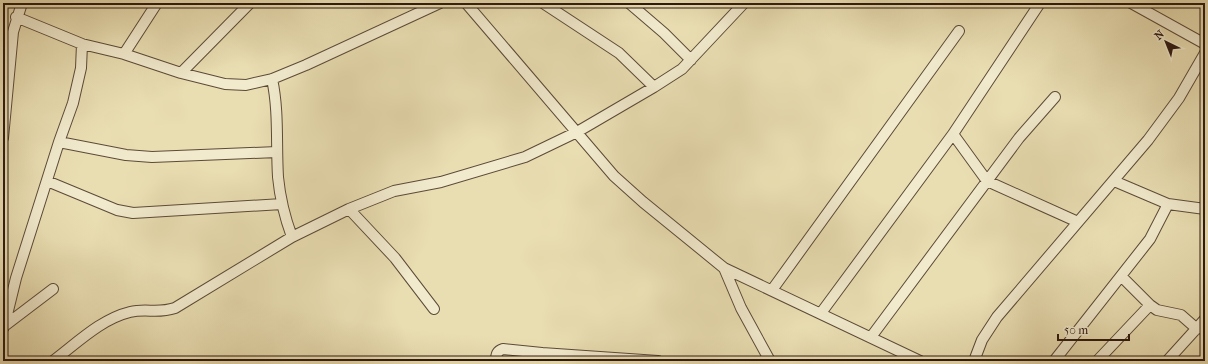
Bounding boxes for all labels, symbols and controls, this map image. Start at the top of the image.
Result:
north arrow [1146,22,1186,62]
text: N [1152,27,1167,43]
scale bar [1058,316,1129,342]
text: 50 m [1064,323,1088,337]

